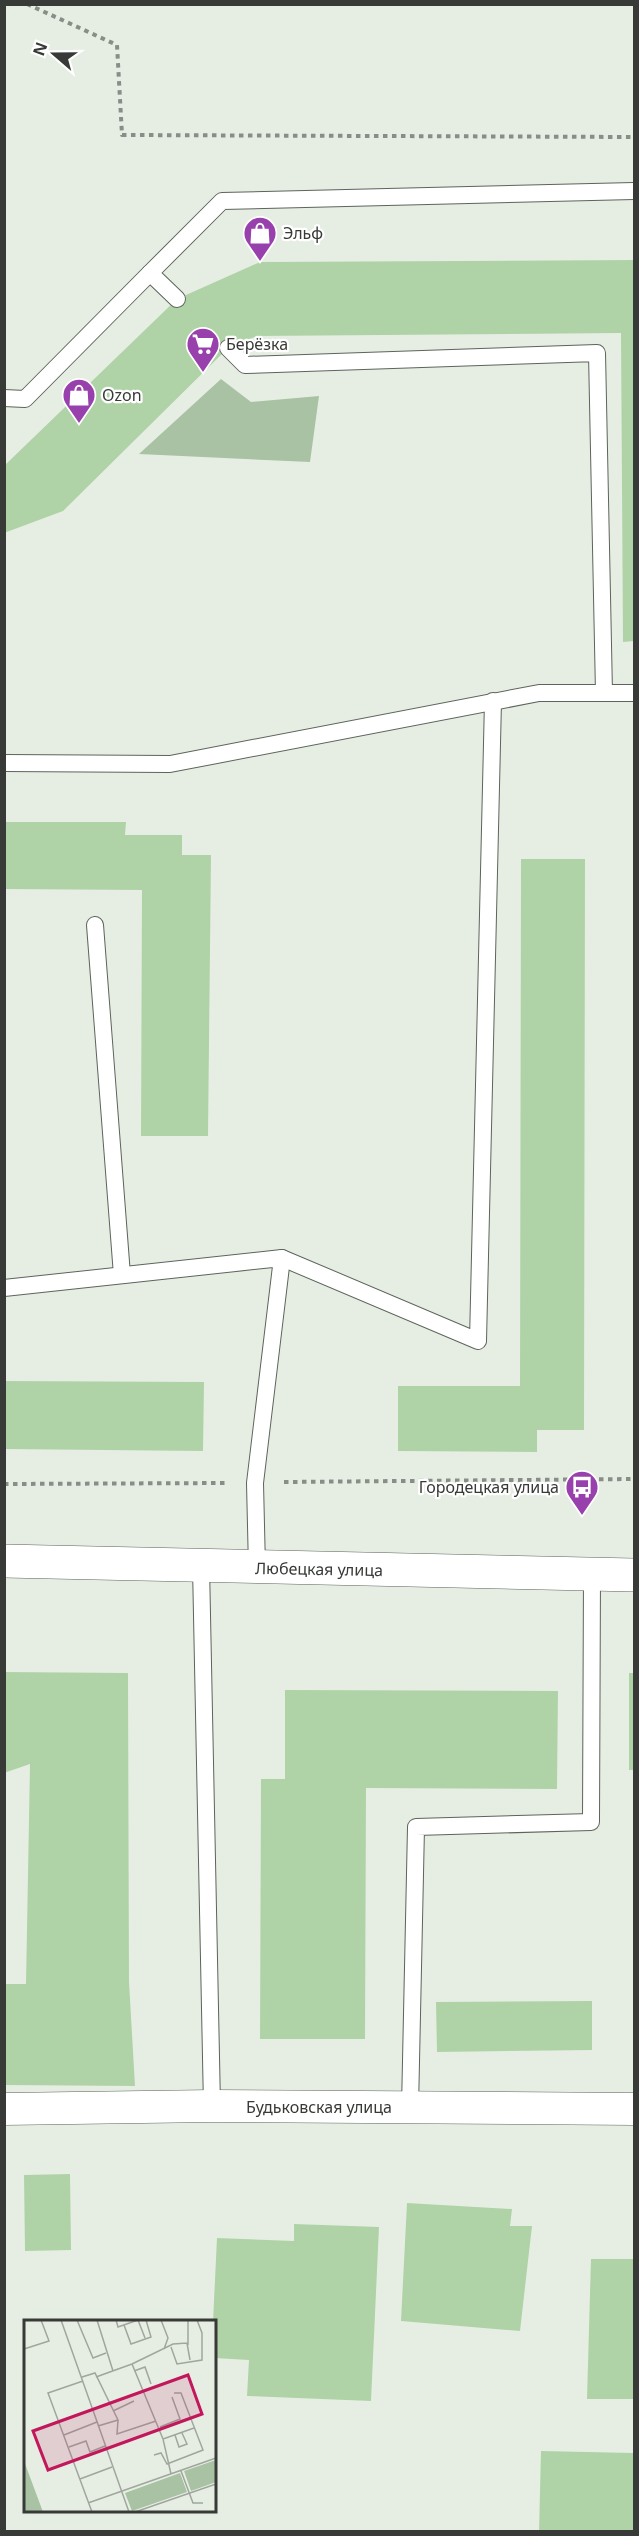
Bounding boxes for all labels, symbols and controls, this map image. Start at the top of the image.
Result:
north arrow [24,24,84,84]
text: N [27,39,52,59]
shop icon: Эльф [242,215,278,262]
place label: Эльф [283,222,323,244]
supermarket icon: Берёзка [185,326,221,373]
place label: Берёзка [226,333,288,355]
shop icon: Ozon [61,377,97,424]
place label: Ozon [102,384,142,406]
bus stop icon: Городецкая улица [564,1469,600,1516]
place label: Городецкая улица [419,1476,559,1498]
street label: Любецкая улица [255,1557,383,1581]
street label: Будьковская улица [246,2096,392,2118]
inset map [24,2320,216,2512]

